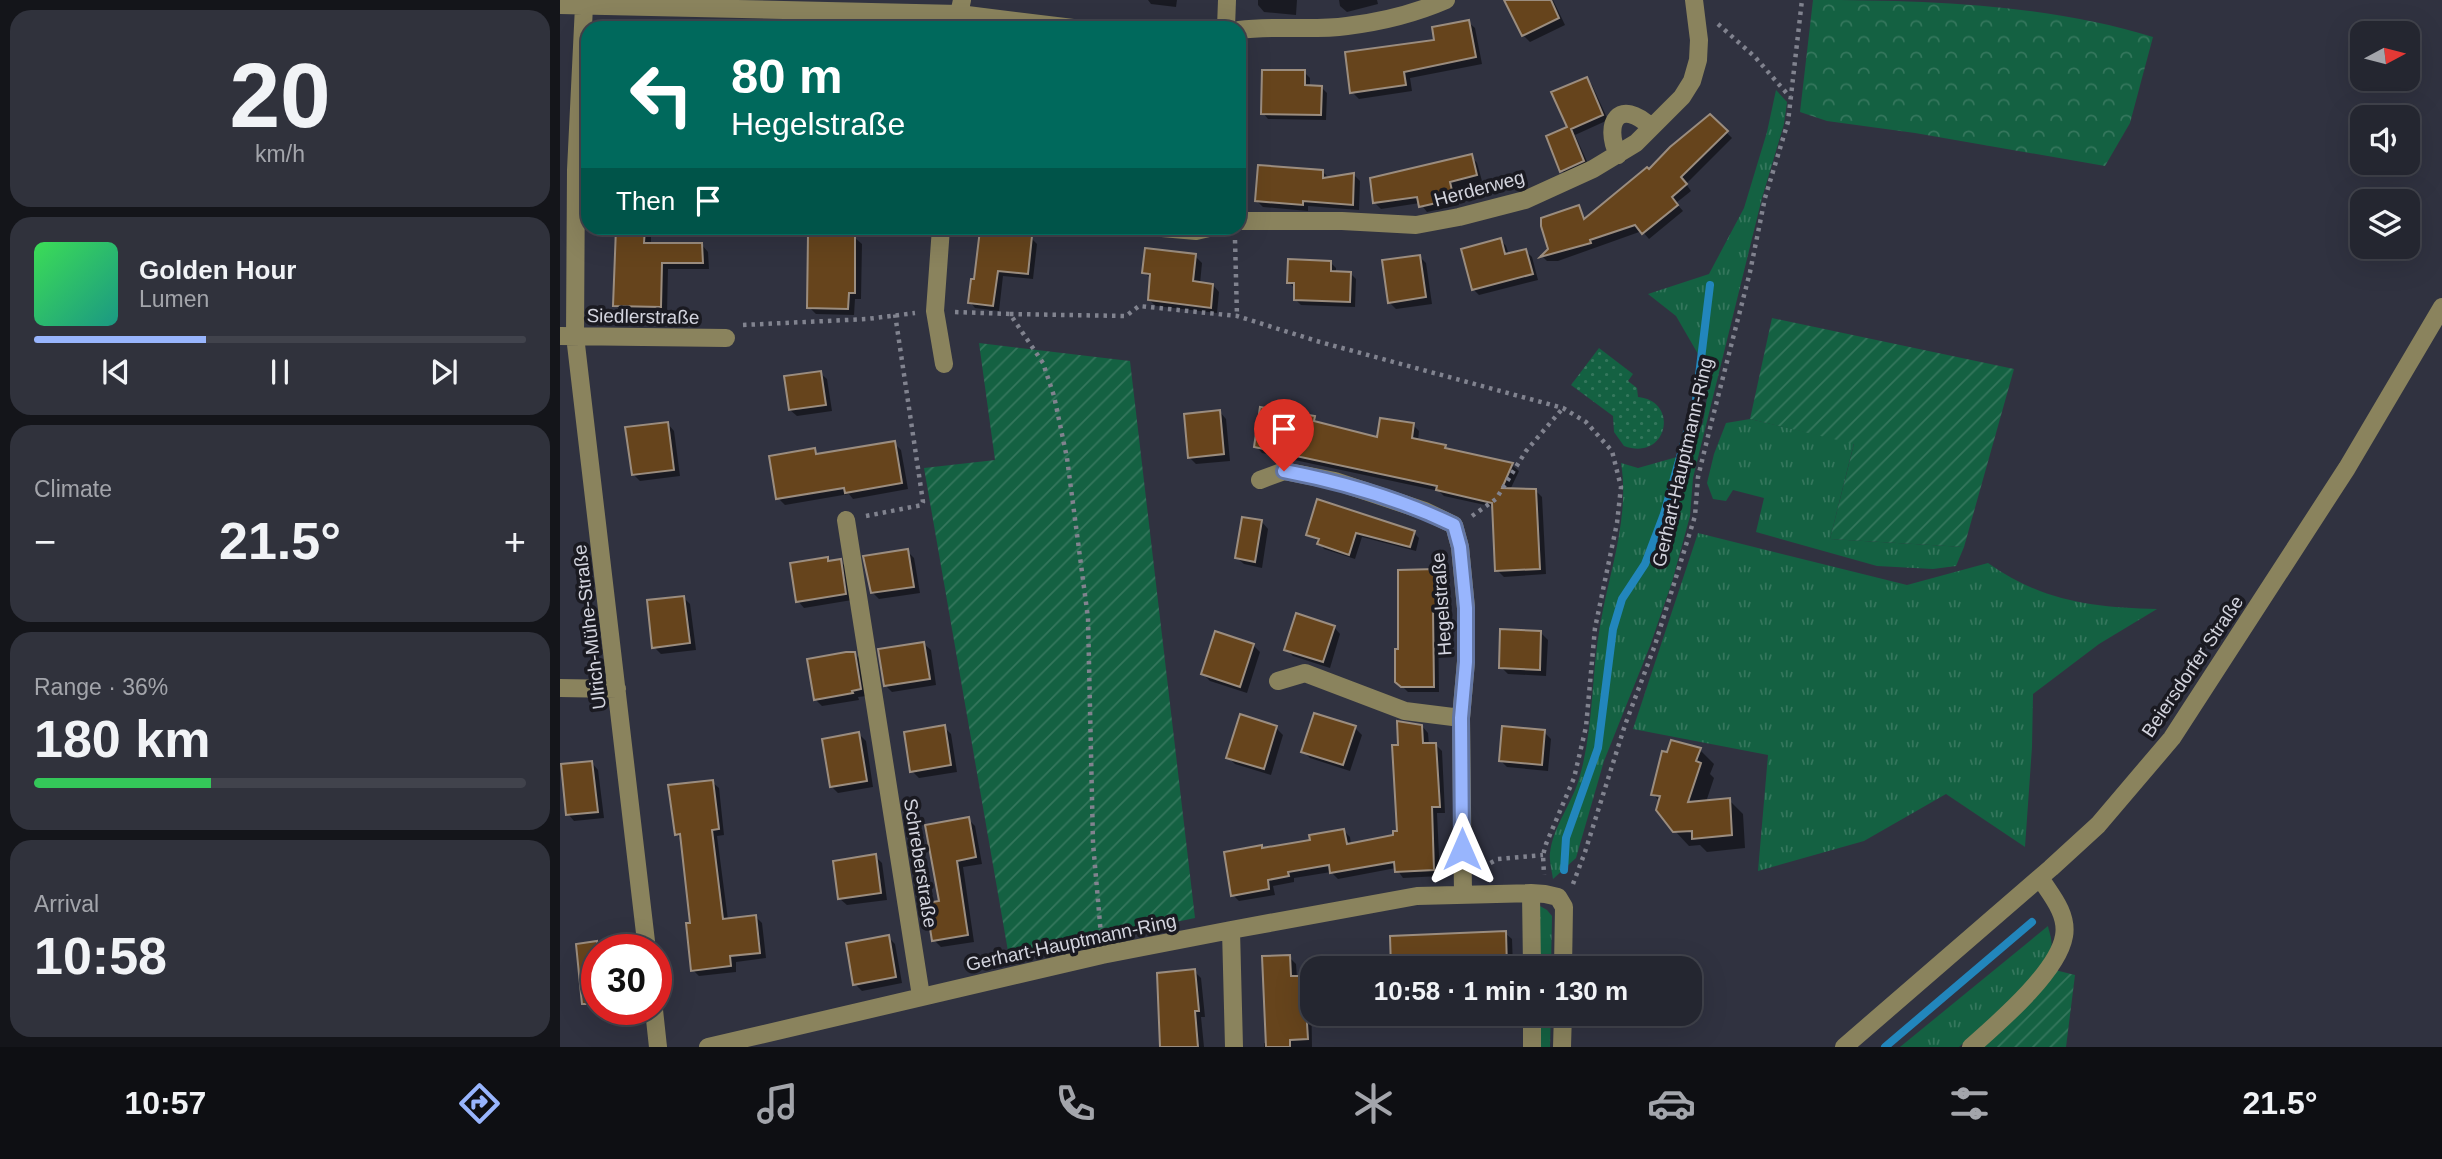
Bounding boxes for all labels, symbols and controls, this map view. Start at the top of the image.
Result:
north arrow [2350,21,2420,91]
map controls [2350,21,2420,259]
text: 20 [229,45,331,146]
icon: left [616,49,707,140]
text: 80 m [731,49,843,103]
button: sound [2350,105,2420,175]
text: Hegelstraße [731,106,905,142]
text: km/h [255,141,305,167]
street label: Herderweg [1432,166,1527,211]
icon: arrive [689,182,727,220]
text: Then [616,186,675,216]
button: layers [2350,189,2420,259]
text: Golden Hour [139,255,296,285]
text: Lumen [139,286,209,312]
street label: Siedlerstraße [586,305,700,328]
icon: previous [97,353,135,391]
icon: pause [261,353,299,391]
icon: next [425,353,463,391]
street label: Gerhart-Hauptmann-Ring [1648,355,1717,569]
pin [1254,399,1314,471]
icon: arrive [1265,410,1303,448]
text: Climate [34,476,112,502]
text: 21.5° [219,512,341,570]
text: − [34,521,56,563]
text: + [504,521,526,563]
street label: Ulrich-Mühe-Straße [569,543,610,710]
street label: Hegelstraße [1427,552,1456,656]
street label: Beiersdorfer Straße [2137,592,2247,741]
text: Range · 36% [34,674,168,700]
text: 180 km [34,710,210,768]
street label: Schreberstraße [900,797,941,929]
position arrow [1425,812,1499,886]
text: Arrival [34,891,99,917]
street label: Gerhart-Hauptmann-Ring [964,910,1178,975]
text: 10:58 [34,927,167,985]
speed limit sign: 30 [581,934,672,1025]
text: 10:58 · 1 min · 130 m [1374,976,1628,1006]
icon: directions [455,1079,504,1128]
icon: music [753,1079,802,1128]
icon: phone [1051,1079,1100,1128]
icon: climate [1349,1079,1398,1128]
icon: car [1647,1079,1696,1128]
icon: filters [1945,1079,1994,1128]
text: 10:57 [124,1085,206,1121]
text: 21.5° [2242,1085,2317,1121]

